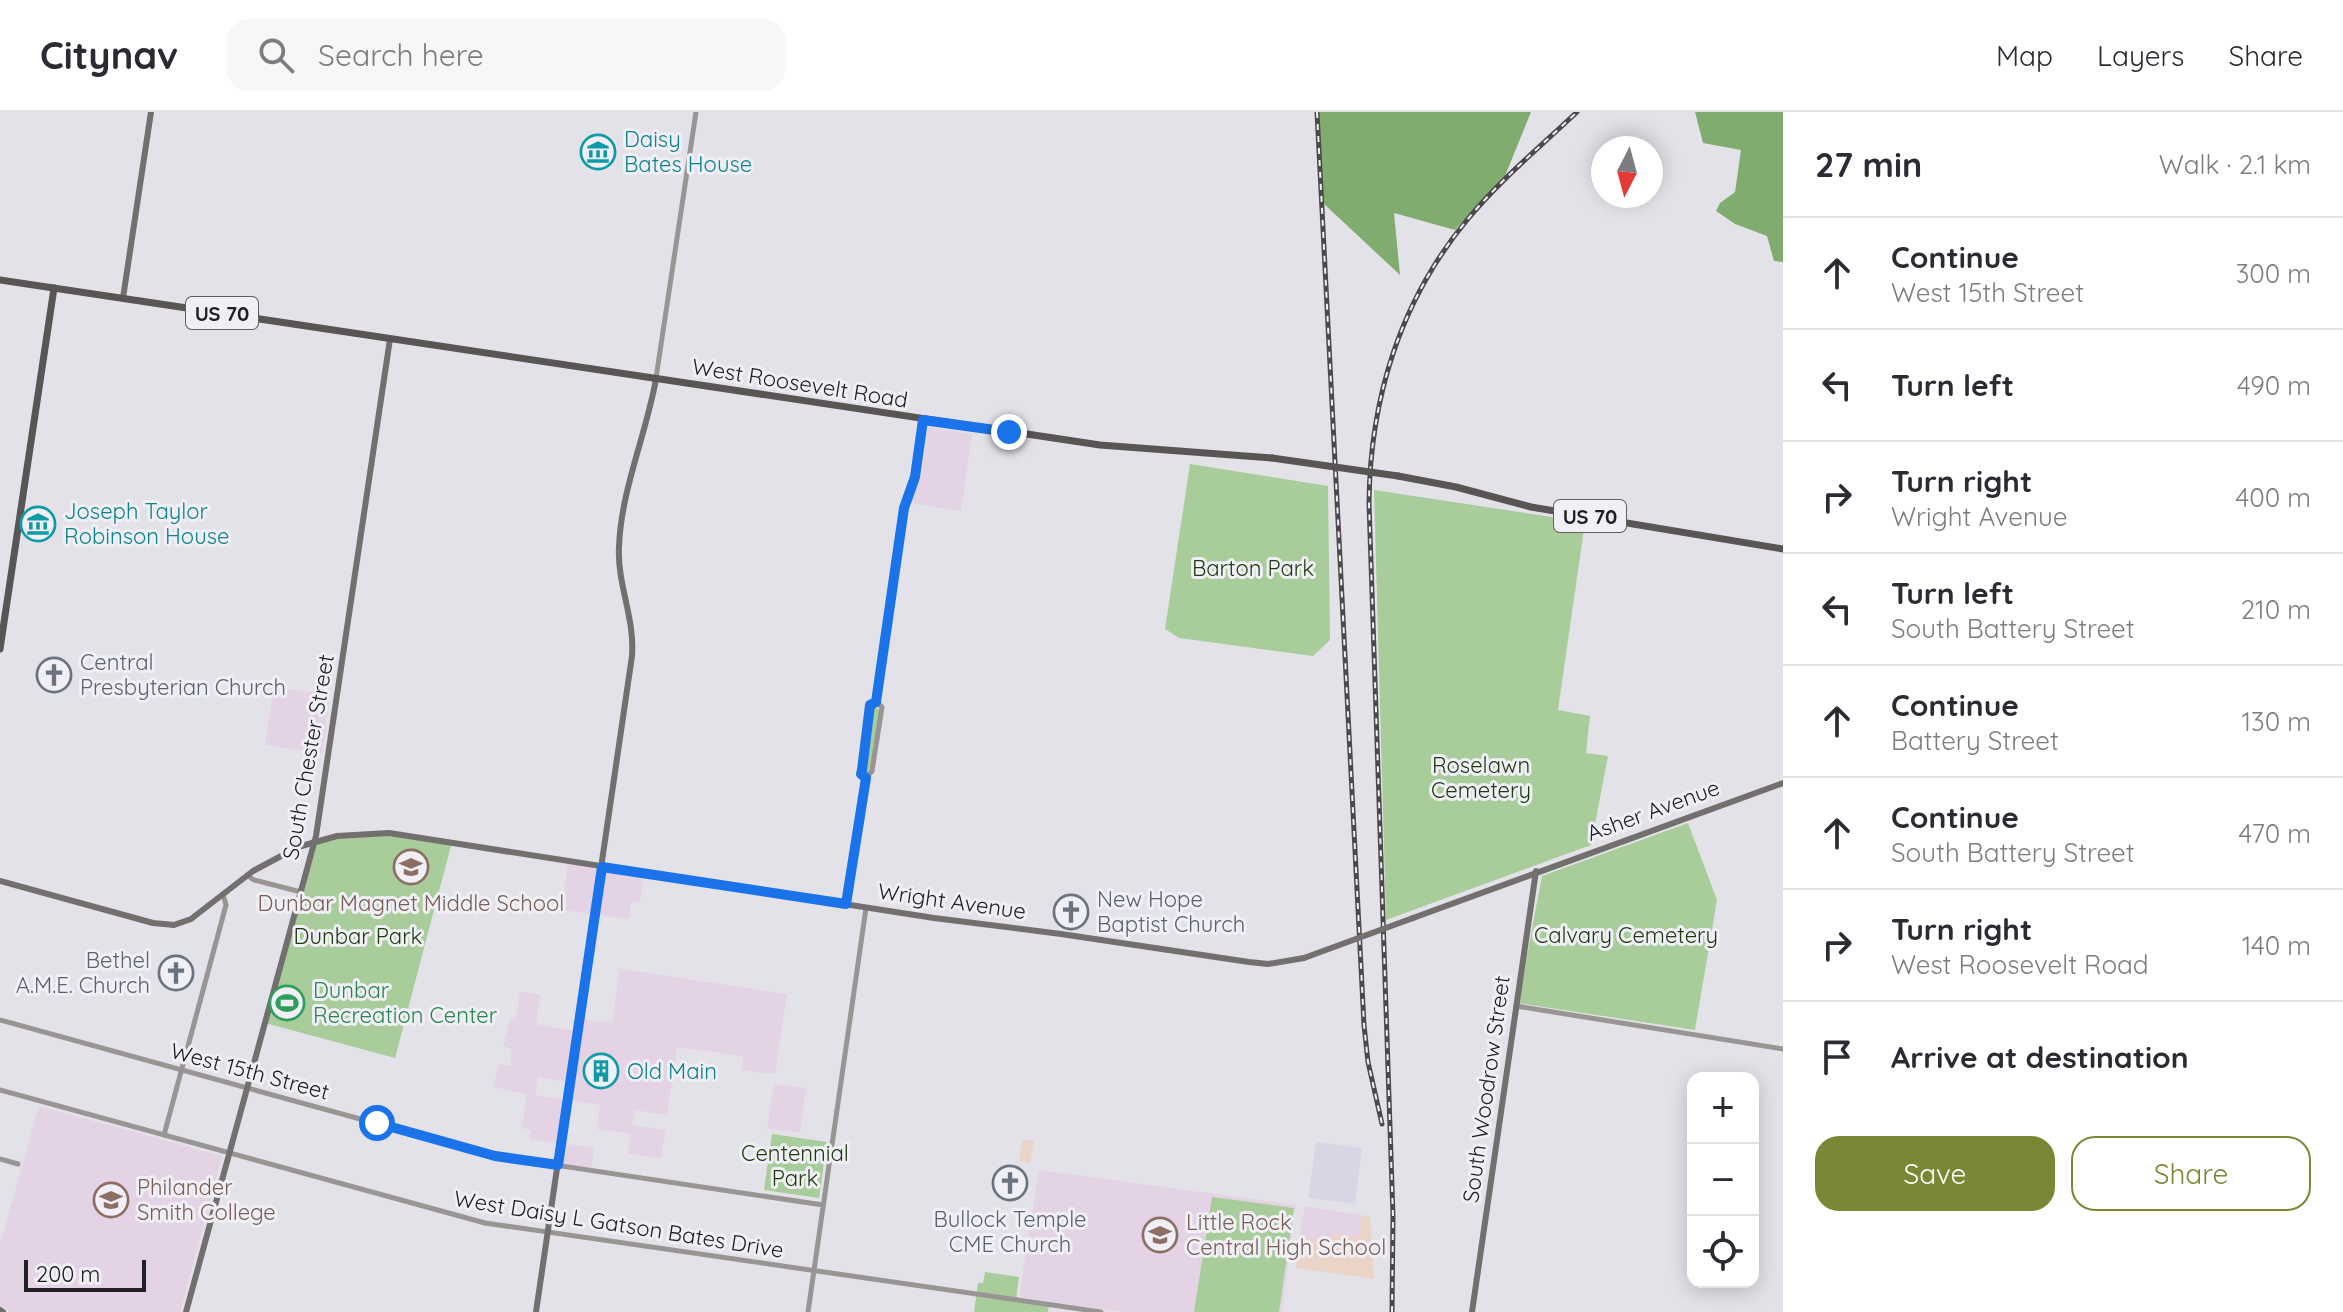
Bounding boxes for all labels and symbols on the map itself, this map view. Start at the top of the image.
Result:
place label: Daisy Bates House [624,125,752,178]
museum icon: Daisy Bates House [579,133,617,171]
north arrow [1591,136,1663,208]
road number: US 70 [186,297,258,329]
street label: West Roosevelt Road [690,352,910,414]
route end [991,414,1027,450]
place label: Joseph Taylor Robinson House [64,497,229,550]
road number: US 70 [1554,500,1626,532]
museum icon: Joseph Taylor Robinson House [19,505,57,543]
park label: Barton Park [1192,554,1314,582]
place label: Central Presbyterian Church [80,648,286,701]
street label: South Chester Street [276,652,340,862]
church icon: Central Presbyterian Church [35,656,73,694]
park label: Roselawn Cemetery [1431,751,1531,804]
street label: Asher Avenue [1583,773,1723,847]
school or university icon: Dunbar Magnet Middle School [392,848,430,886]
street label: Wright Avenue [876,877,1028,925]
place label: New Hope Baptist Church [1097,885,1245,938]
place label: Dunbar Magnet Middle School [258,889,564,917]
church icon: New Hope Baptist Church [1052,893,1090,931]
park label: Calvary Cemetery [1534,921,1718,949]
park label: Dunbar Park [294,922,422,950]
place label: Bethel A.M.E. Church [16,946,150,999]
church icon: Bethel A.M.E. Church [157,954,195,992]
street label: South Woodrow Street [1456,974,1516,1204]
place label: Dunbar Recreation Center [313,976,498,1029]
sports icon: Dunbar Recreation Center [268,984,306,1022]
street label: West 15th Street [167,1036,333,1106]
building icon: Old Main [582,1052,620,1090]
place label: Old Main [627,1057,717,1085]
route start [359,1105,395,1141]
park label: Centennial Park [741,1139,849,1192]
church icon: Bullock Temple CME Church [991,1164,1029,1202]
place label: Philander Smith College [137,1173,276,1226]
school or university icon: Philander Smith College [92,1181,130,1219]
street label: West Daisy L Gatson Bates Drive [452,1184,786,1264]
place label: Bullock Temple CME Church [934,1205,1086,1258]
place label: Little Rock Central High School [1186,1208,1386,1261]
school or university icon: Little Rock Central High School [1141,1216,1179,1254]
scale bar [24,1256,146,1292]

